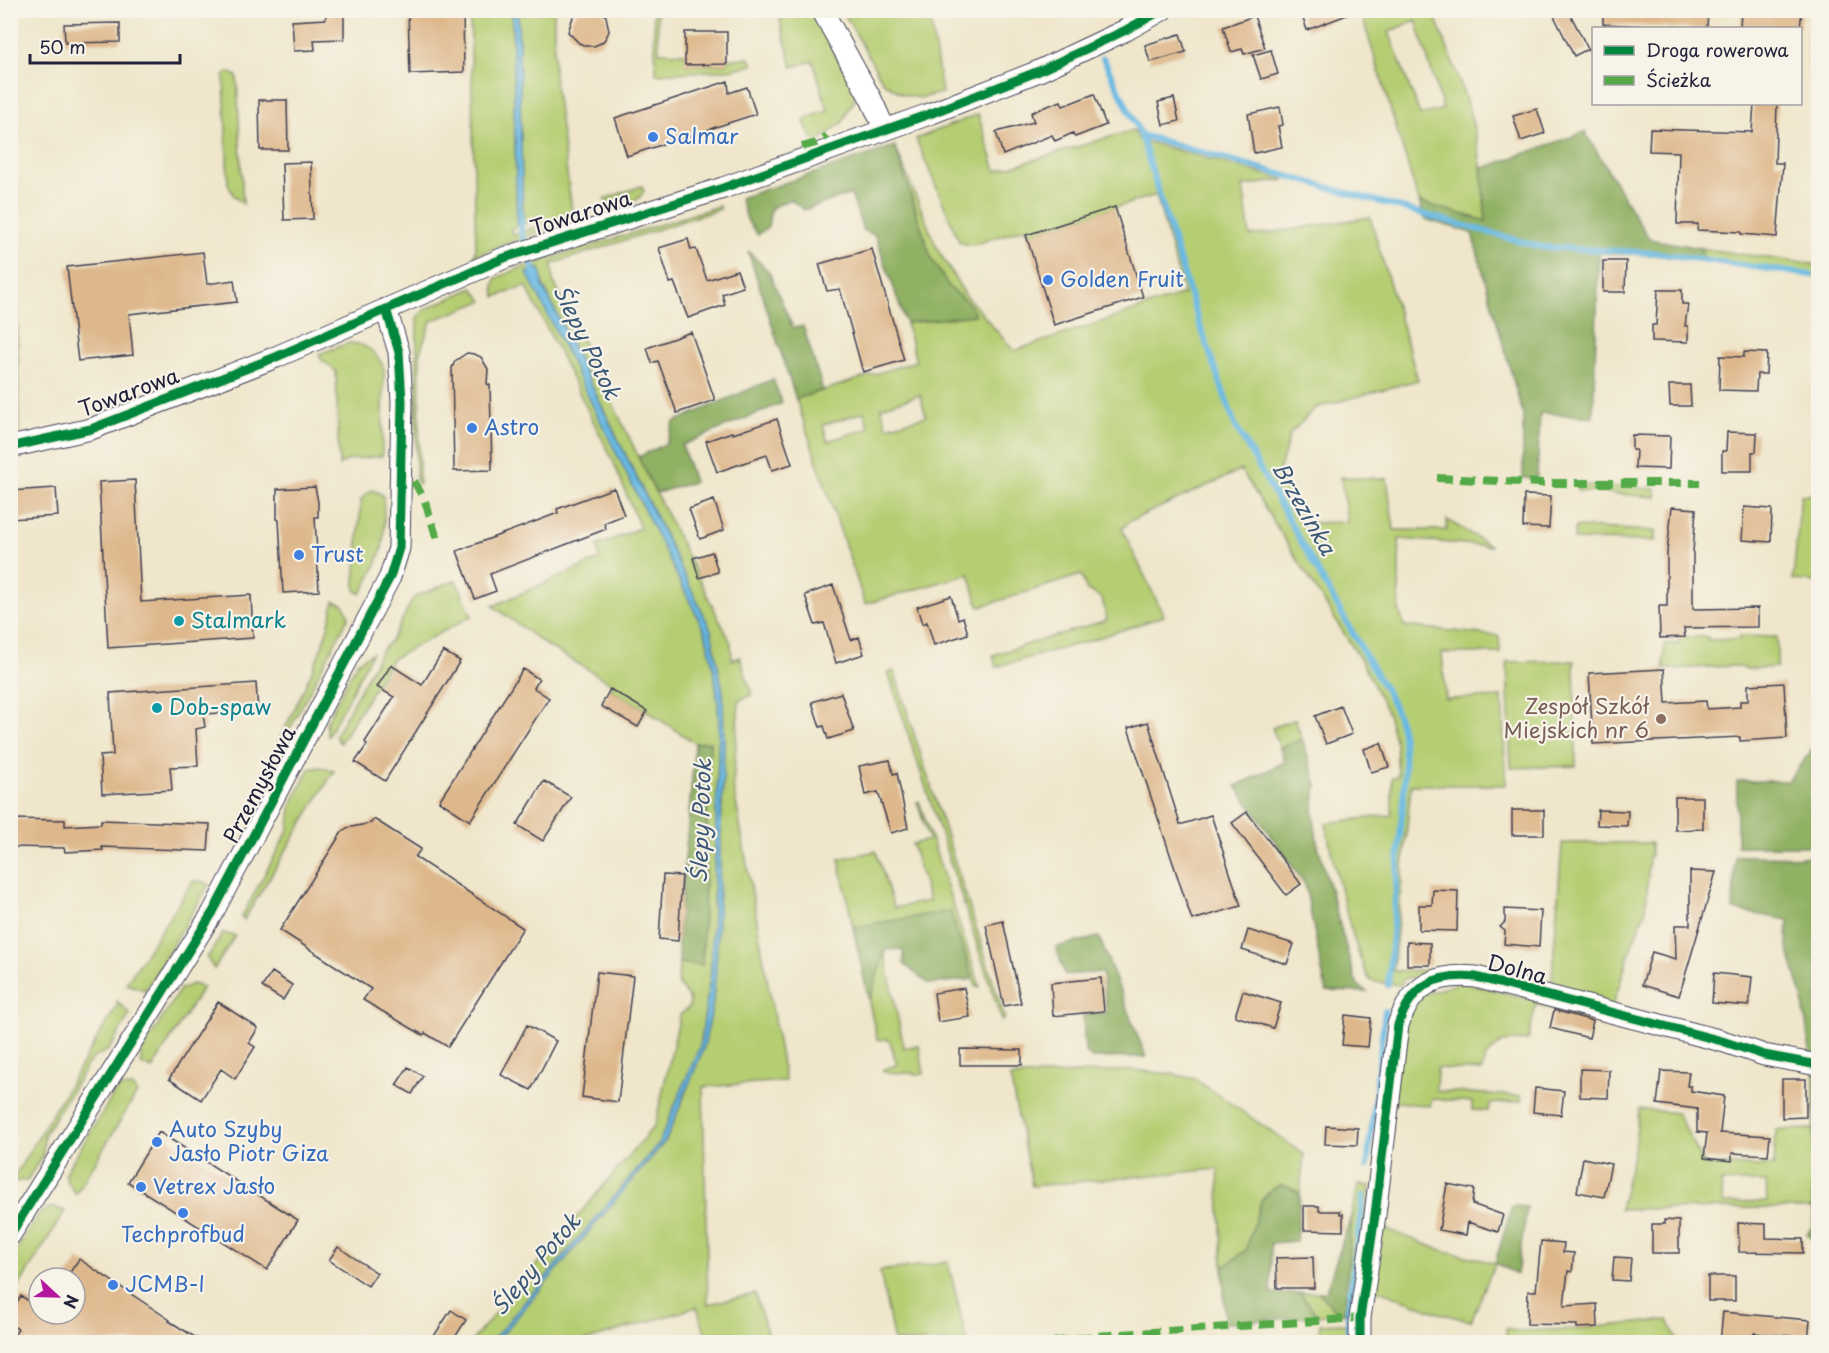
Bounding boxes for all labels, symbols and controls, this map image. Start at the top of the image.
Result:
scale bar [30,27,180,65]
legend [1592,27,1802,105]
text: 50 m [39,33,86,60]
text: Droga rowerowa [1646,36,1789,63]
text: Ścieżka [1646,66,1712,93]
place label: Salmar [665,119,739,151]
marker: Salmar [646,130,660,144]
street label: Towarowa [526,181,635,243]
place label: Golden Fruit [1060,262,1184,294]
marker: Golden Fruit [1041,273,1055,287]
water label: Ślepy Potok [546,278,631,405]
street label: Towarowa [74,358,183,424]
place label: Astro [484,410,539,442]
marker: Astro [465,421,479,435]
water label: Brzezinka [1265,454,1346,561]
place label: Trust [311,537,364,569]
marker: Trust [292,548,306,562]
place label: Stalmark [191,603,286,635]
marker: Stalmark [172,614,186,628]
place label: Zespół Szkół Miejskich nr 6 [1504,689,1650,745]
place label: Dob-spaw [169,690,271,722]
marker: Dob-spaw [150,701,164,715]
marker: Zespół Szkół Miejskich nr 6 [1654,712,1668,726]
street label: Przemysłowa [214,720,303,848]
water label: Ślepy Potok [681,758,718,884]
street label: Dolna [1484,945,1551,991]
place label: Auto Szyby Jasło Piotr Giza [169,1112,329,1168]
marker: Auto Szyby Jasło Piotr Giza [150,1135,164,1149]
place label: Vetrex Jasło [153,1169,275,1201]
marker: Vetrex Jasło [134,1180,148,1194]
water label: Ślepy Potok [482,1205,588,1321]
marker: Techprofbud [176,1206,190,1220]
place label: Techprofbud [121,1217,245,1249]
north arrow [27,1266,87,1326]
place label: JCMB-I [125,1267,205,1299]
marker: JCMB-I [106,1278,120,1292]
text: N [58,1292,85,1312]

